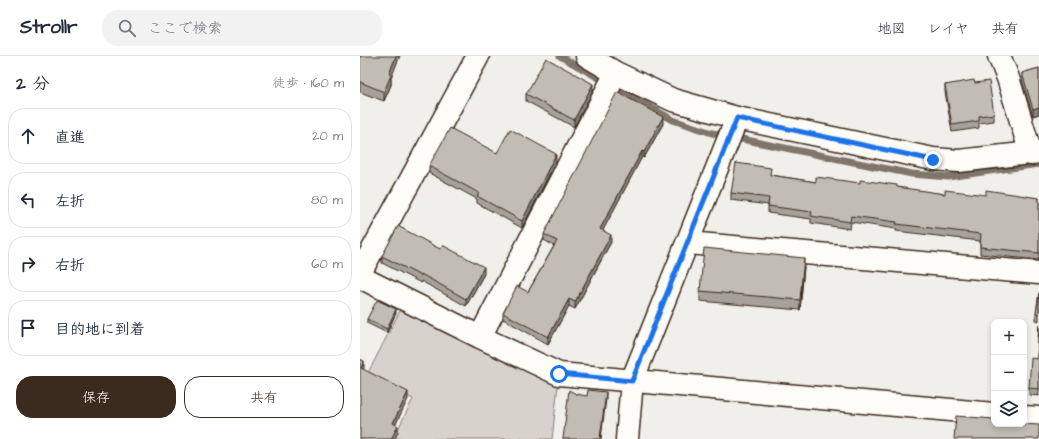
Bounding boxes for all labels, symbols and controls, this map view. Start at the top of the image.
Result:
search box [102,10,382,46]
text: Strollr [20,14,78,41]
icon: search [116,17,138,39]
text: ここで検索 [148,18,223,39]
text: 地図 [878,19,906,39]
text: レイヤ [928,19,969,39]
text: 共有 [991,19,1019,39]
text: 2 分 [16,72,50,96]
text: 徒歩 · 160 m [272,74,344,92]
icon: ahead [17,125,39,147]
text: 直進 [55,127,85,148]
text: 20 m [312,127,343,145]
route end [924,151,942,169]
icon: left [17,189,39,211]
text: 左折 [55,191,85,212]
text: 80 m [311,191,343,209]
icon: right [17,253,39,275]
text: 右折 [55,255,85,276]
text: 60 m [311,255,343,273]
icon: arrive [17,317,39,339]
text: 目的地に到着 [55,319,145,340]
map controls [991,319,1027,427]
button: + [991,319,1027,355]
button: − [991,355,1027,391]
route start [550,365,568,383]
button: 保存 [16,376,176,418]
button: 共有 [184,376,344,418]
button: layers [991,391,1027,427]

